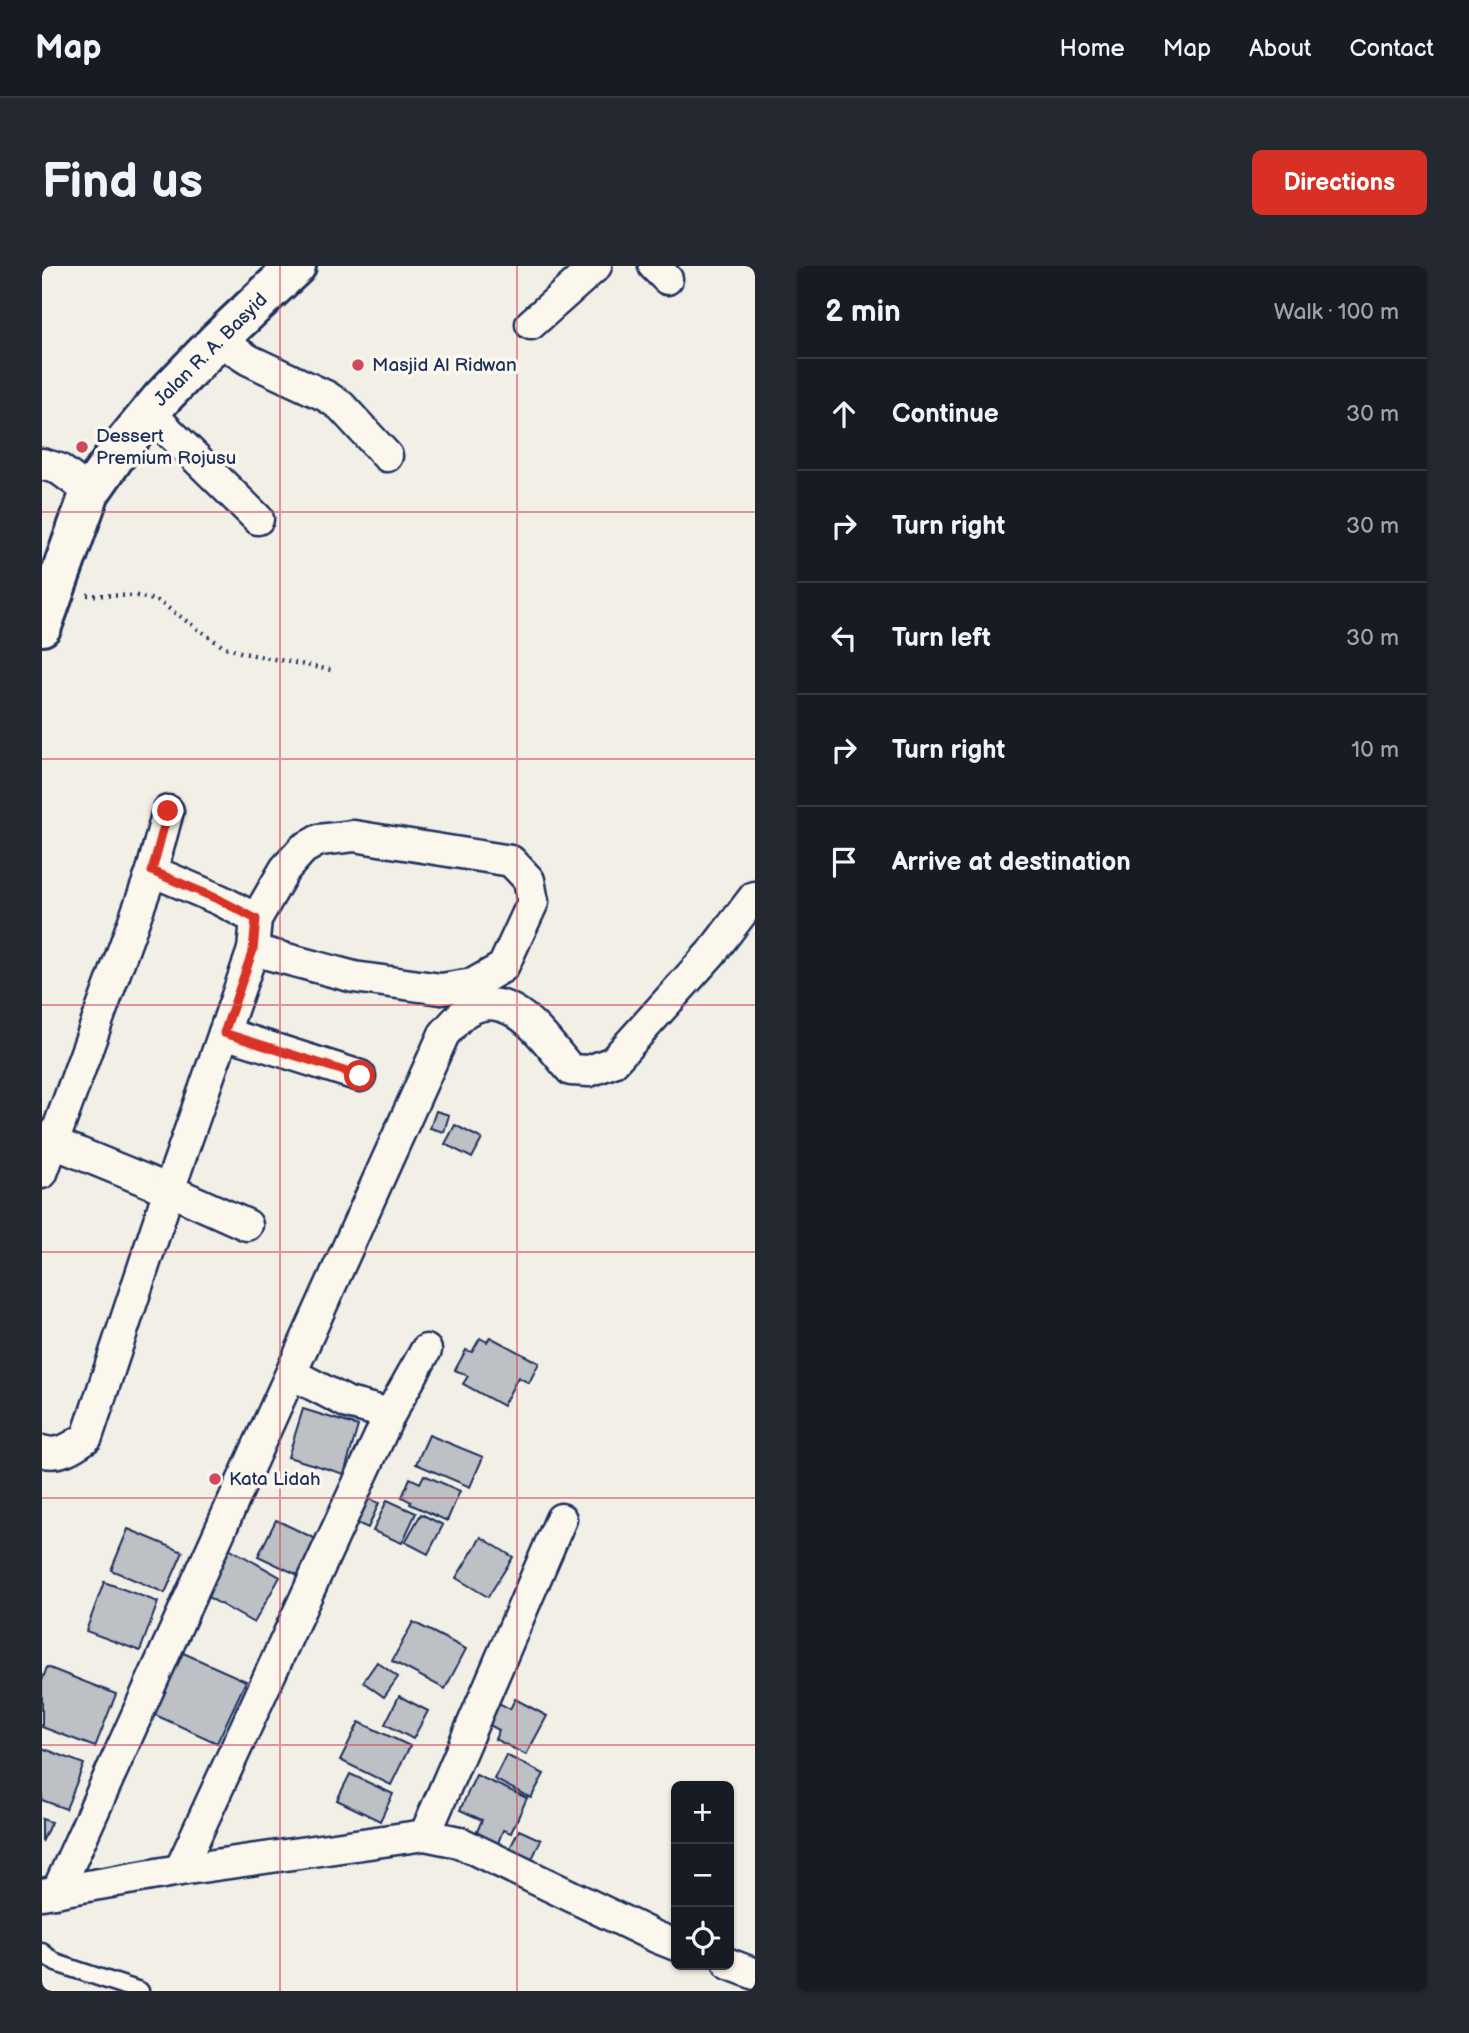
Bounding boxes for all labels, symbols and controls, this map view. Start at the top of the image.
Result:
text: Map [35,28,101,68]
text: Home [1060,34,1125,63]
text: Map [1163,34,1211,63]
text: About [1249,34,1311,63]
text: Contact [1349,34,1434,63]
button: Directions [1252,150,1427,215]
text: Find us [42,153,203,212]
street label: Jalan R. A. Basyid [149,288,273,412]
text: 2 min [825,294,901,330]
text: Walk · 100 m [1274,298,1399,326]
place label: Masjid Al Ridwan [372,354,517,377]
marker: Masjid Al Ridwan [350,357,366,373]
icon: ahead [825,395,863,433]
text: Continue [892,399,999,430]
text: 30 m [1346,400,1399,428]
place label: Dessert Premium Rojusu [96,425,236,470]
marker: Dessert Premium Rojusu [74,439,90,455]
icon: right [825,507,863,545]
text: Turn right [892,511,1005,542]
text: 30 m [1346,512,1399,540]
icon: left [825,619,863,657]
text: Turn left [892,623,991,654]
text: 30 m [1346,624,1399,652]
icon: right [825,731,863,769]
text: Turn right [892,735,1005,766]
text: 10 m [1351,736,1399,764]
route end [152,795,183,826]
icon: arrive [825,843,863,881]
text: Arrive at destination [892,847,1131,878]
route start [344,1060,375,1091]
place label: Kata Lidah [229,1468,320,1491]
marker: Kata Lidah [207,1471,223,1487]
map controls [671,1781,734,1970]
button: + [671,1781,734,1844]
button: − [671,1844,734,1907]
button: locate [671,1907,734,1970]

